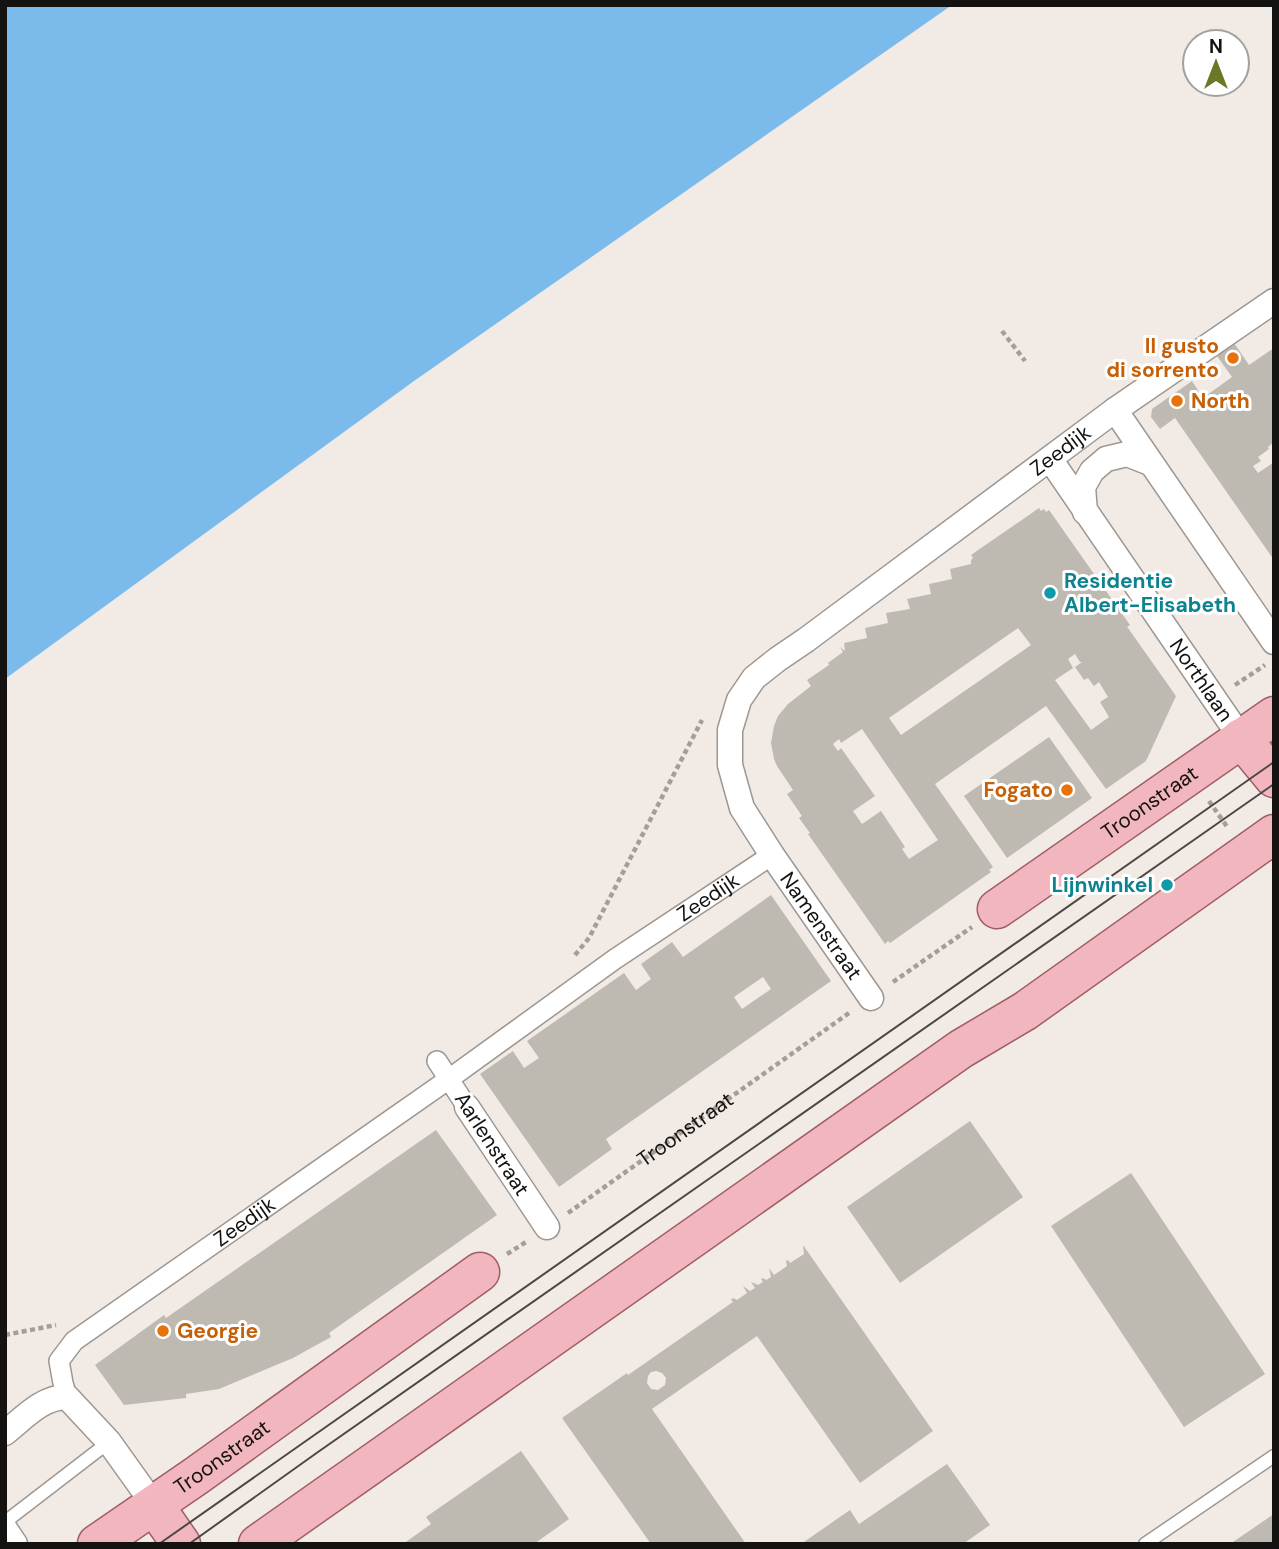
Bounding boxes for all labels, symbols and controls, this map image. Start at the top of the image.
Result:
north arrow [1181,28,1251,98]
text: N [1209,34,1223,59]
place label: Il gusto di sorrento [1106,332,1219,384]
marker: Il gusto di sorrento [1225,350,1241,366]
place label: North [1191,387,1250,415]
marker: North [1169,393,1185,409]
street label: Zeedijk [1024,418,1097,482]
place label: Residentie Albert-Elisabeth [1064,567,1236,619]
marker: Residentie Albert-Elisabeth [1042,585,1058,601]
street label: Northlaan [1163,633,1240,727]
street label: Troonstraat [1096,759,1204,846]
place label: Fogato [983,776,1053,804]
marker: Fogato [1059,782,1075,798]
street label: Zeedijk [672,866,745,928]
street label: Namenstraat [774,867,868,985]
place label: Lijnwinkel [1051,871,1153,899]
marker: Lijnwinkel [1159,877,1175,893]
street label: Troonstraat [632,1086,739,1173]
street label: Aarlenstraat [448,1087,536,1201]
street label: Zeedijk [208,1190,281,1253]
place label: Georgie [177,1317,258,1345]
marker: Georgie [155,1323,171,1339]
street label: Troonstraat [168,1413,275,1501]

